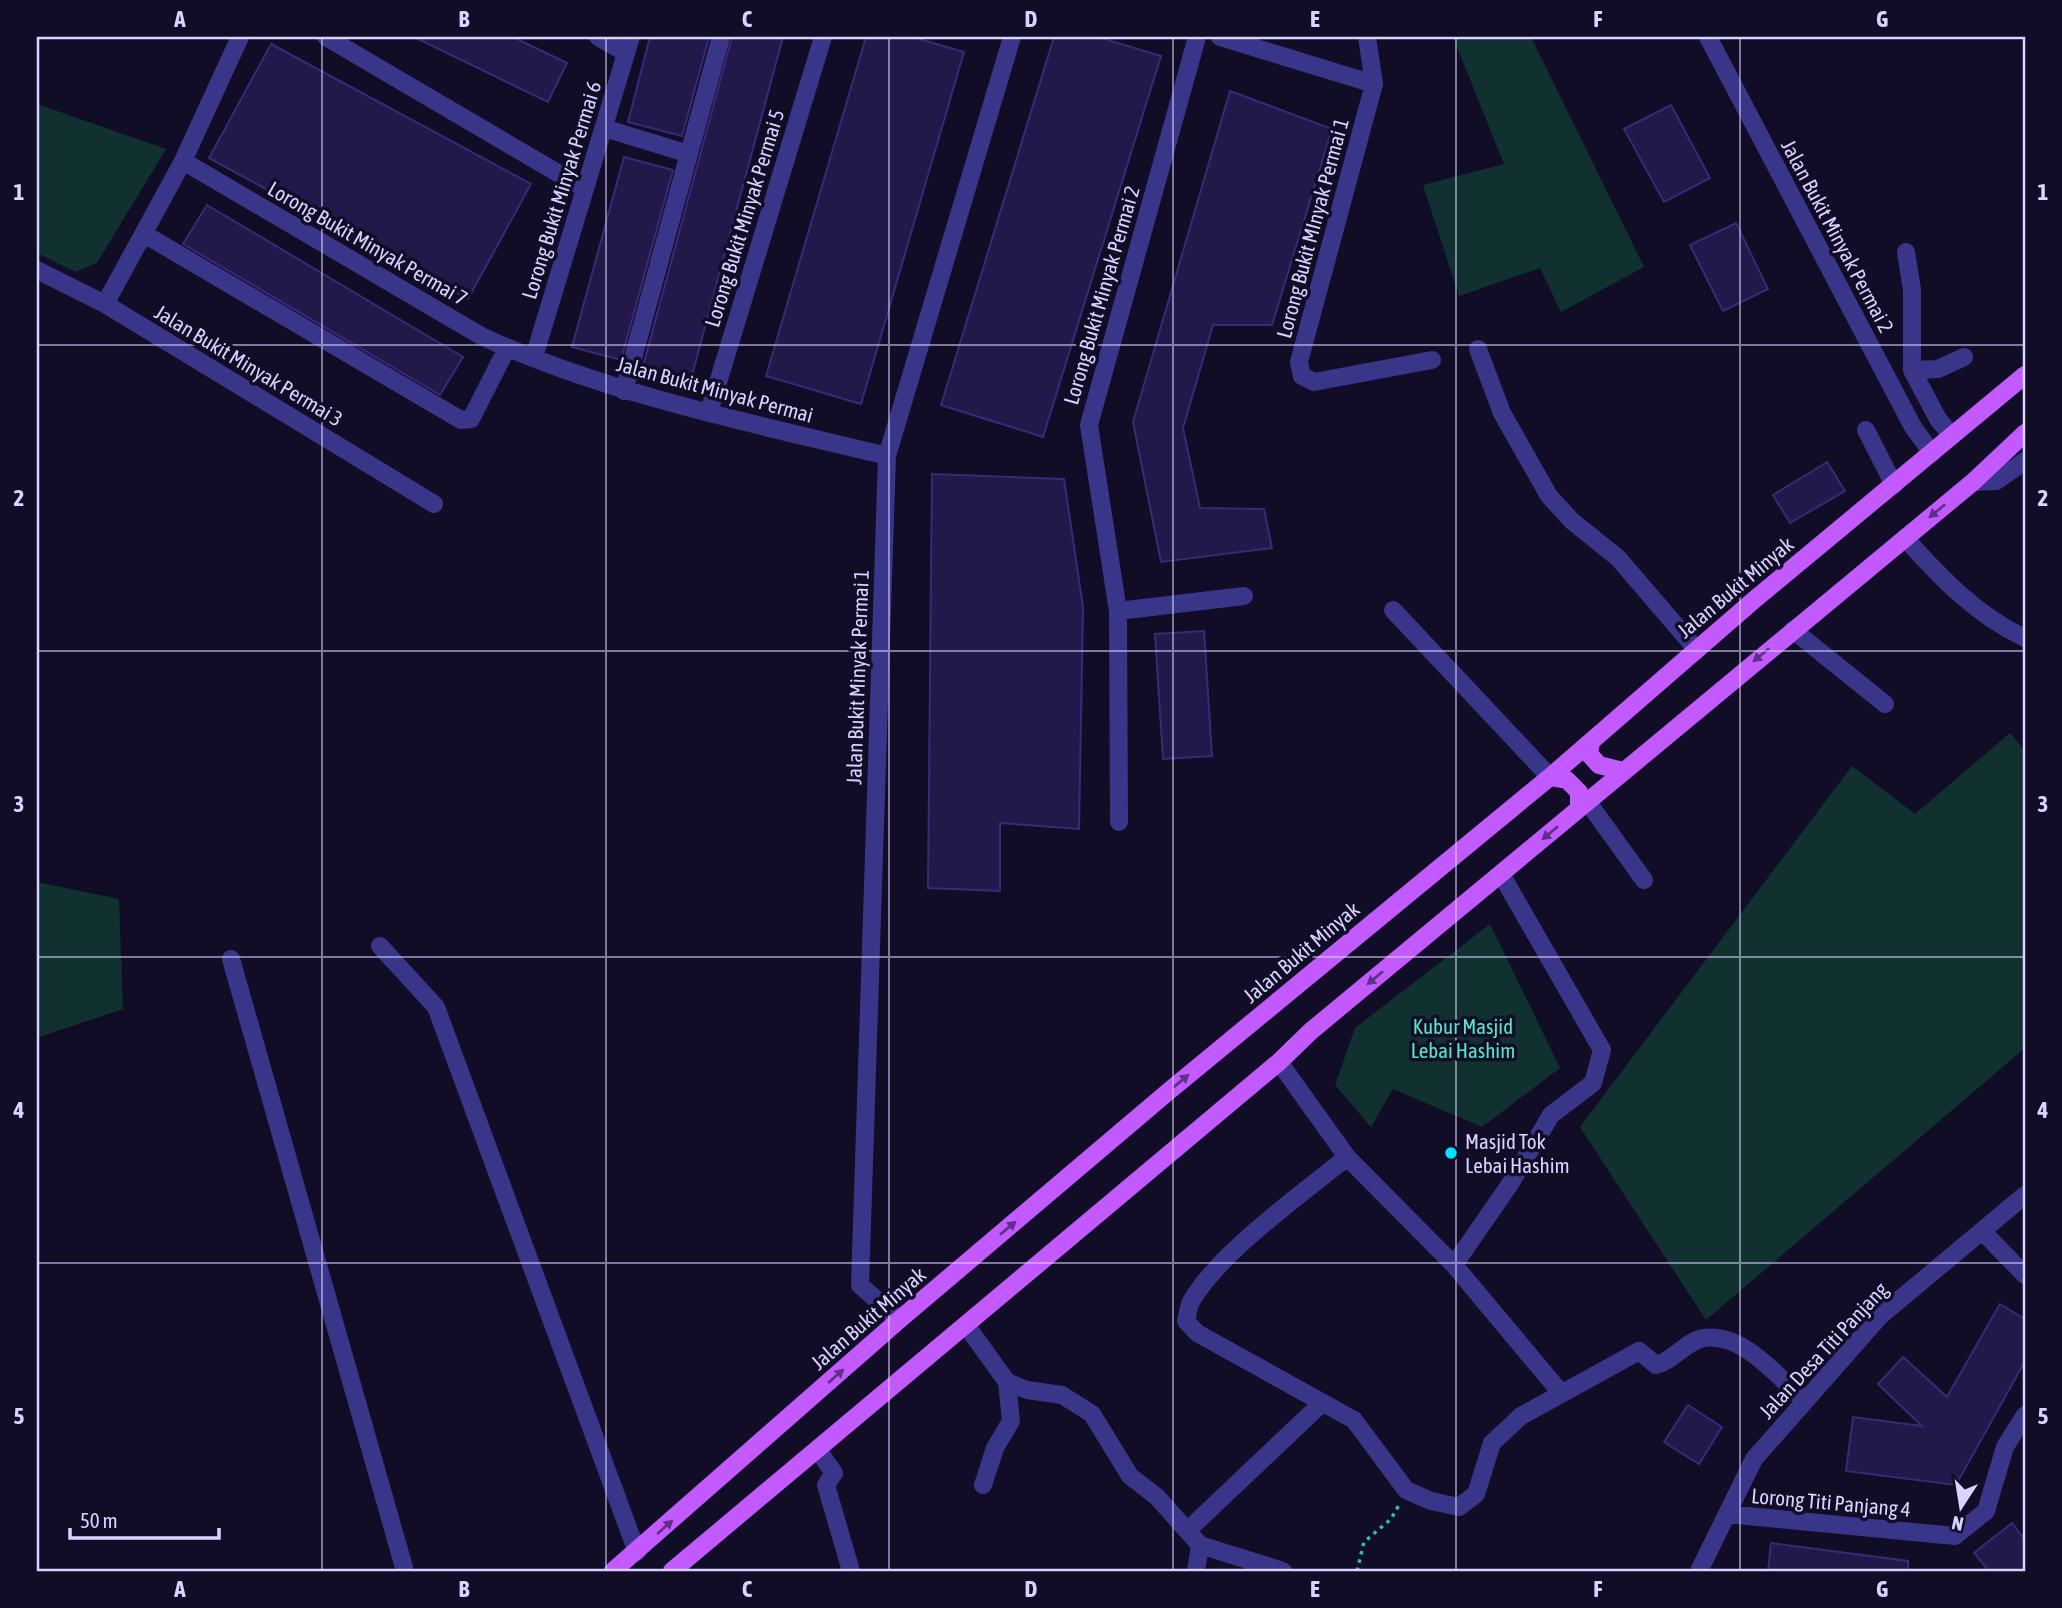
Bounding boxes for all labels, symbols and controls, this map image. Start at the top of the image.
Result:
text: A [173,6,186,32]
text: B [459,6,470,32]
text: C [742,6,753,32]
text: D [1025,6,1038,32]
text: E [1310,6,1320,32]
text: F [1593,6,1603,32]
text: G [1876,6,1888,32]
street label: Lorong Bukit Minyak Permai 6 [516,78,606,302]
street label: Lorong Bukit Minyak Permai 5 [699,106,789,330]
street label: Lorong Bukit MInyak Permai 1 [1271,115,1353,341]
street label: Jalan Bukit Minyak Permai 2 [1777,135,1899,337]
street label: Lorong Bukit Minyak Permai 7 [264,176,472,310]
text: 1 [14,179,25,205]
text: 1 [2038,179,2049,205]
street label: Lorong Bukit Minyak Permai 2 [1058,183,1144,407]
street label: Jalan Bukit Minyak Permai 3 [151,299,347,431]
street label: Jalan Bukit Minyak Permai [614,351,816,427]
text: 2 [14,485,24,511]
text: 2 [2038,485,2048,511]
one-way arrow [1929,503,1946,518]
street label: Jalan Bukit Minyak [1672,532,1798,642]
street label: Jalan Bukit Minyak Permai 1 [841,569,873,785]
one-way arrow [1753,647,1770,662]
text: 3 [14,791,24,817]
text: 3 [2038,791,2048,817]
one-way arrow [1541,825,1558,840]
street label: Jalan Bukit Minyak [1238,897,1364,1007]
one-way arrow [1366,970,1383,985]
park label: Kubur Masjid Lebai Hashim [1411,1014,1515,1062]
one-way arrow [1173,1074,1190,1089]
text: 4 [13,1097,25,1123]
text: 4 [2037,1097,2049,1123]
place label: Masjid Tok Lebai Hashim [1465,1129,1570,1177]
marker: Masjid Tok Lebai Hashim [1443,1145,1459,1161]
one-way arrow [999,1221,1016,1236]
street label: Jalan Bukit Minyak [806,1262,930,1374]
street label: Jalan Desa Titi Panjang [1754,1277,1892,1423]
one-way arrow [827,1369,844,1384]
text: 5 [14,1403,25,1429]
text: 5 [2038,1403,2049,1429]
north arrow [1926,1472,1996,1542]
street label: Lorong Titi Panjang 4 [1750,1483,1912,1521]
scale bar [70,1496,219,1540]
text: 50 m [80,1508,118,1532]
text: N [1950,1512,1965,1536]
one-way arrow [657,1520,674,1535]
text: A [173,1576,186,1602]
text: B [459,1576,470,1602]
text: C [742,1576,753,1602]
text: D [1025,1576,1038,1602]
text: E [1310,1576,1320,1602]
text: F [1593,1576,1603,1602]
text: G [1876,1576,1888,1602]

